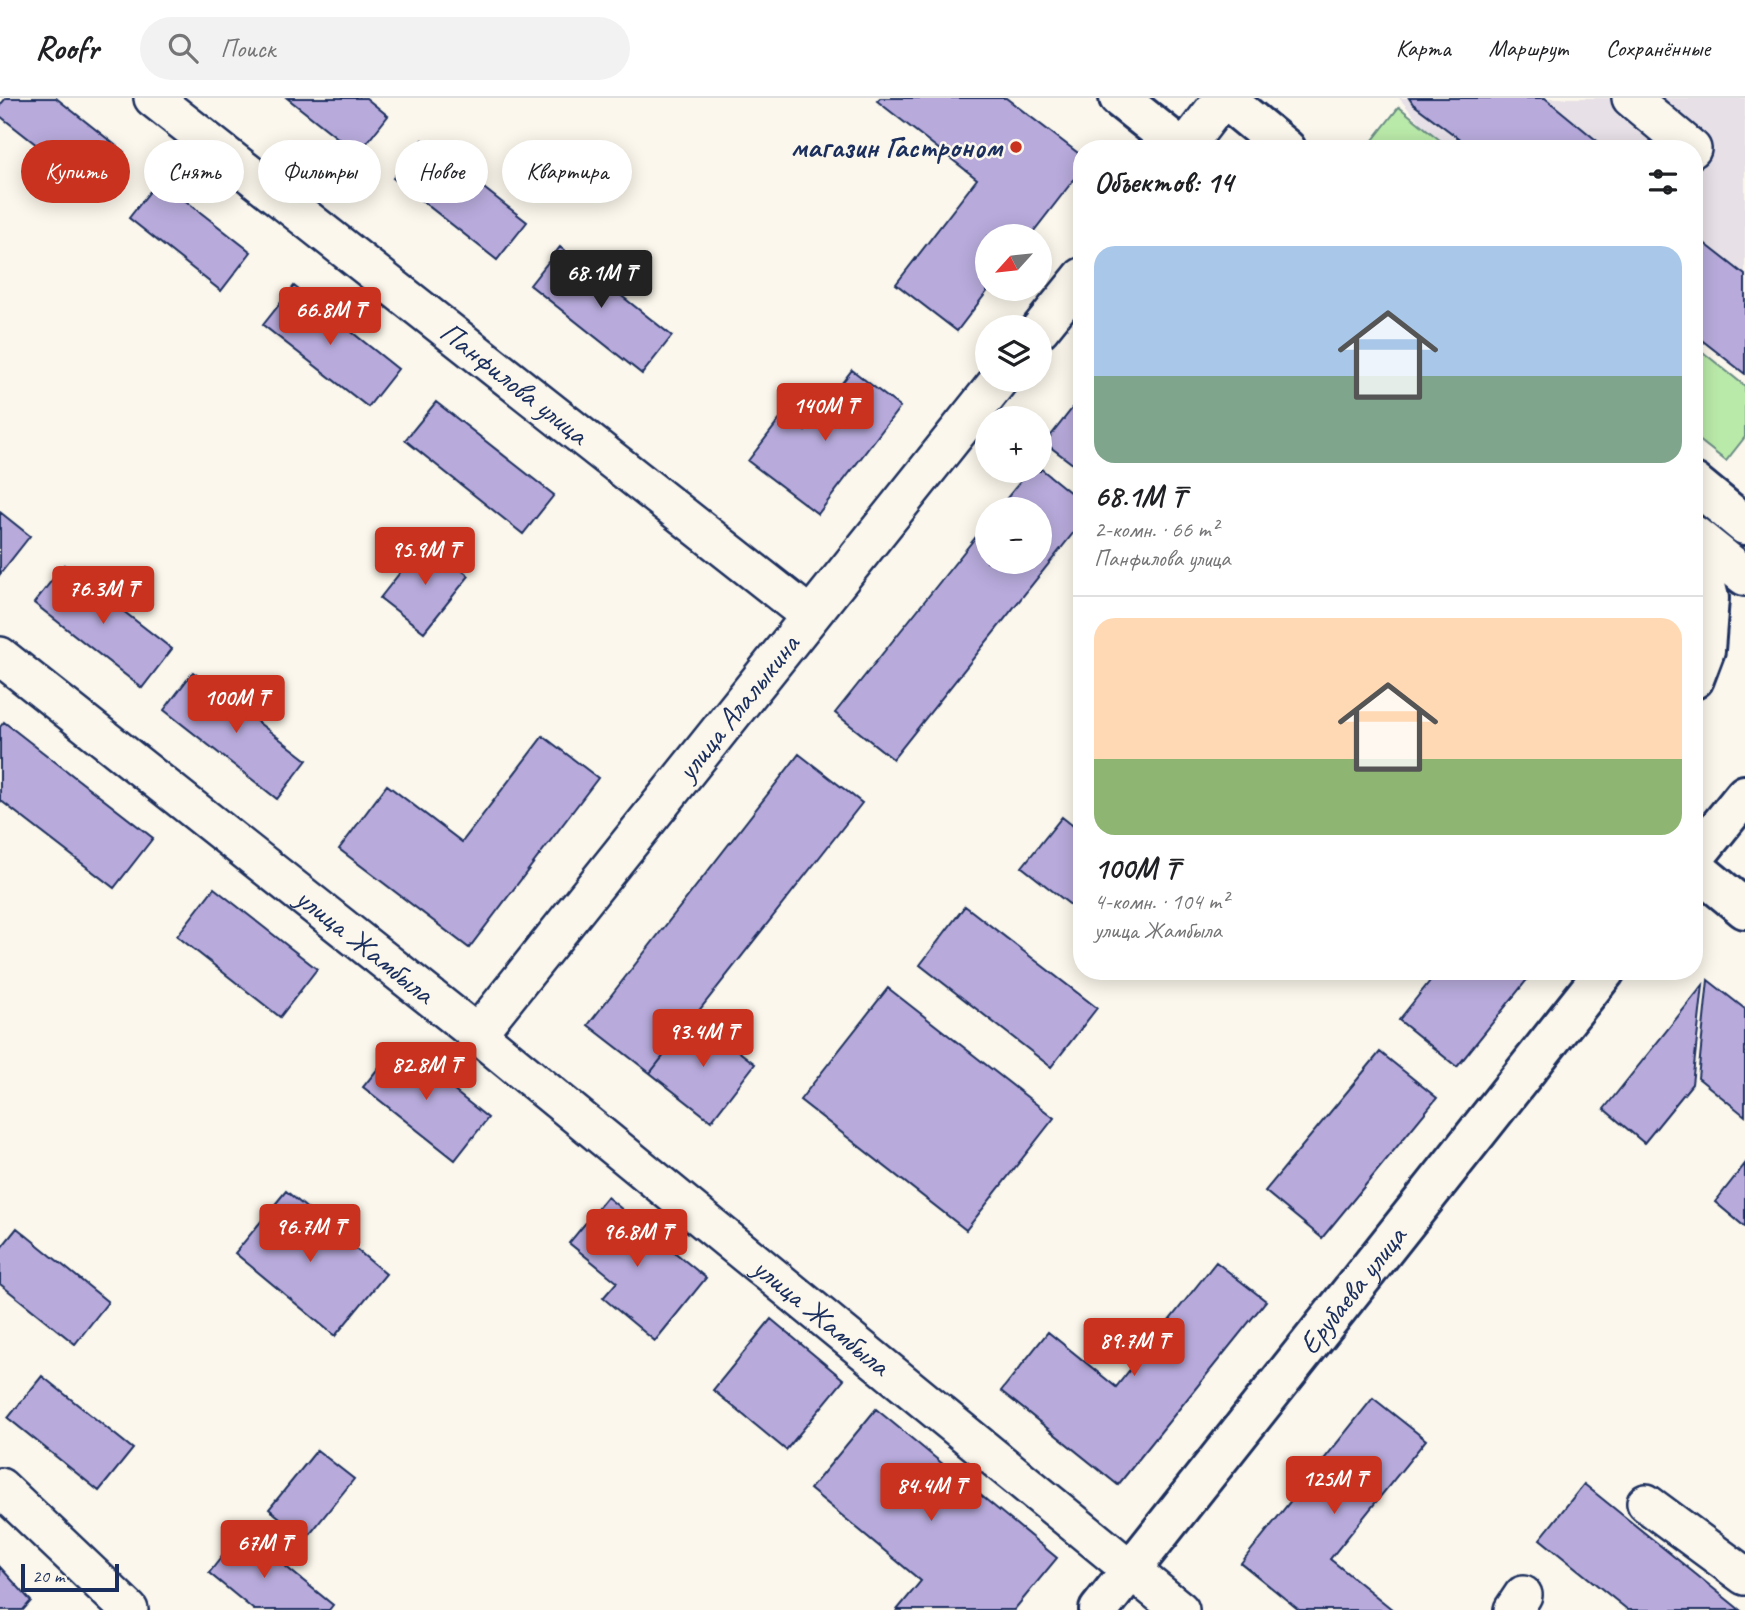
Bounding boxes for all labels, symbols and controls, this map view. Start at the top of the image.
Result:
search box [140,17,630,80]
text: Roofr [35,27,98,69]
icon: search [164,29,202,67]
text: Поиск [220,32,275,65]
text: Карта [1396,33,1451,63]
text: Маршрут [1489,33,1568,63]
text: Сохранённые [1606,33,1710,63]
place label: магазин Гастроном [791,128,1004,166]
marker: магазин Гастроном [1008,139,1024,155]
chip: Купить [21,140,130,203]
chip: Снять [144,140,244,203]
chip: Фильтры [258,140,381,203]
chip: Новое [395,140,488,203]
chip: Квартира [502,140,632,203]
text: Объектов: 14 [1094,163,1233,201]
icon: filters [1644,163,1682,201]
north arrow [975,224,1052,301]
map controls [975,224,1052,574]
pin: 68.1M ₸ [536,250,666,310]
text: 68.1M ₸ [566,258,636,287]
pin: 66.8M ₸ [265,288,395,347]
icon: home [1325,292,1451,418]
text: 66.8M ₸ [295,295,365,324]
street label: Панфилова улица [433,313,597,454]
button: layers [975,315,1052,392]
pin: 140M ₸ [768,384,882,443]
text: 140M ₸ [793,391,857,420]
button: + [975,406,1052,483]
text: 68.1M ₸ [1094,477,1185,515]
button: − [975,497,1052,574]
text: 2-комн. · 66 m² [1094,515,1218,544]
pin: 95.9M ₸ [360,528,490,587]
text: 95.9M ₸ [391,535,459,564]
text: Панфилова улица [1094,544,1230,573]
pin: 76.3M ₸ [38,566,168,626]
text: 76.3M ₸ [68,574,138,603]
street label: улица Алалыкина [667,625,809,790]
icon: home [1325,664,1451,790]
pin: 100M ₸ [179,676,293,735]
text: 100M ₸ [204,683,268,712]
text: 100M ₸ [1094,849,1178,887]
street label: улица Жамбыла [287,878,444,1013]
text: 4-комн. · 104 m² [1094,887,1228,916]
text: улица Жамбыла [1094,916,1222,945]
pin: 93.4M ₸ [638,1010,768,1069]
text: 93.4M ₸ [669,1017,737,1046]
pin: 82.8M ₸ [361,1042,491,1102]
text: 82.8M ₸ [391,1050,461,1079]
pin: 96.7M ₸ [245,1204,375,1264]
pin: 96.8M ₸ [572,1210,702,1269]
text: 96.7M ₸ [275,1212,345,1241]
text: 96.8M ₸ [602,1217,672,1246]
street label: Ерубаева улица [1290,1217,1416,1362]
street label: улица Жамбыла [744,1248,899,1385]
pin: 89.7M ₸ [1069,1318,1199,1378]
text: 89.7M ₸ [1100,1326,1168,1355]
pin: 125M ₸ [1277,1456,1391,1516]
pin: 84.4M ₸ [866,1464,996,1523]
text: 125M ₸ [1302,1464,1366,1493]
text: 84.4M ₸ [896,1471,966,1500]
pin: 67M ₸ [215,1520,313,1580]
text: 67M ₸ [237,1528,291,1557]
scale bar [21,1561,119,1593]
text: 20 m [32,1564,64,1588]

